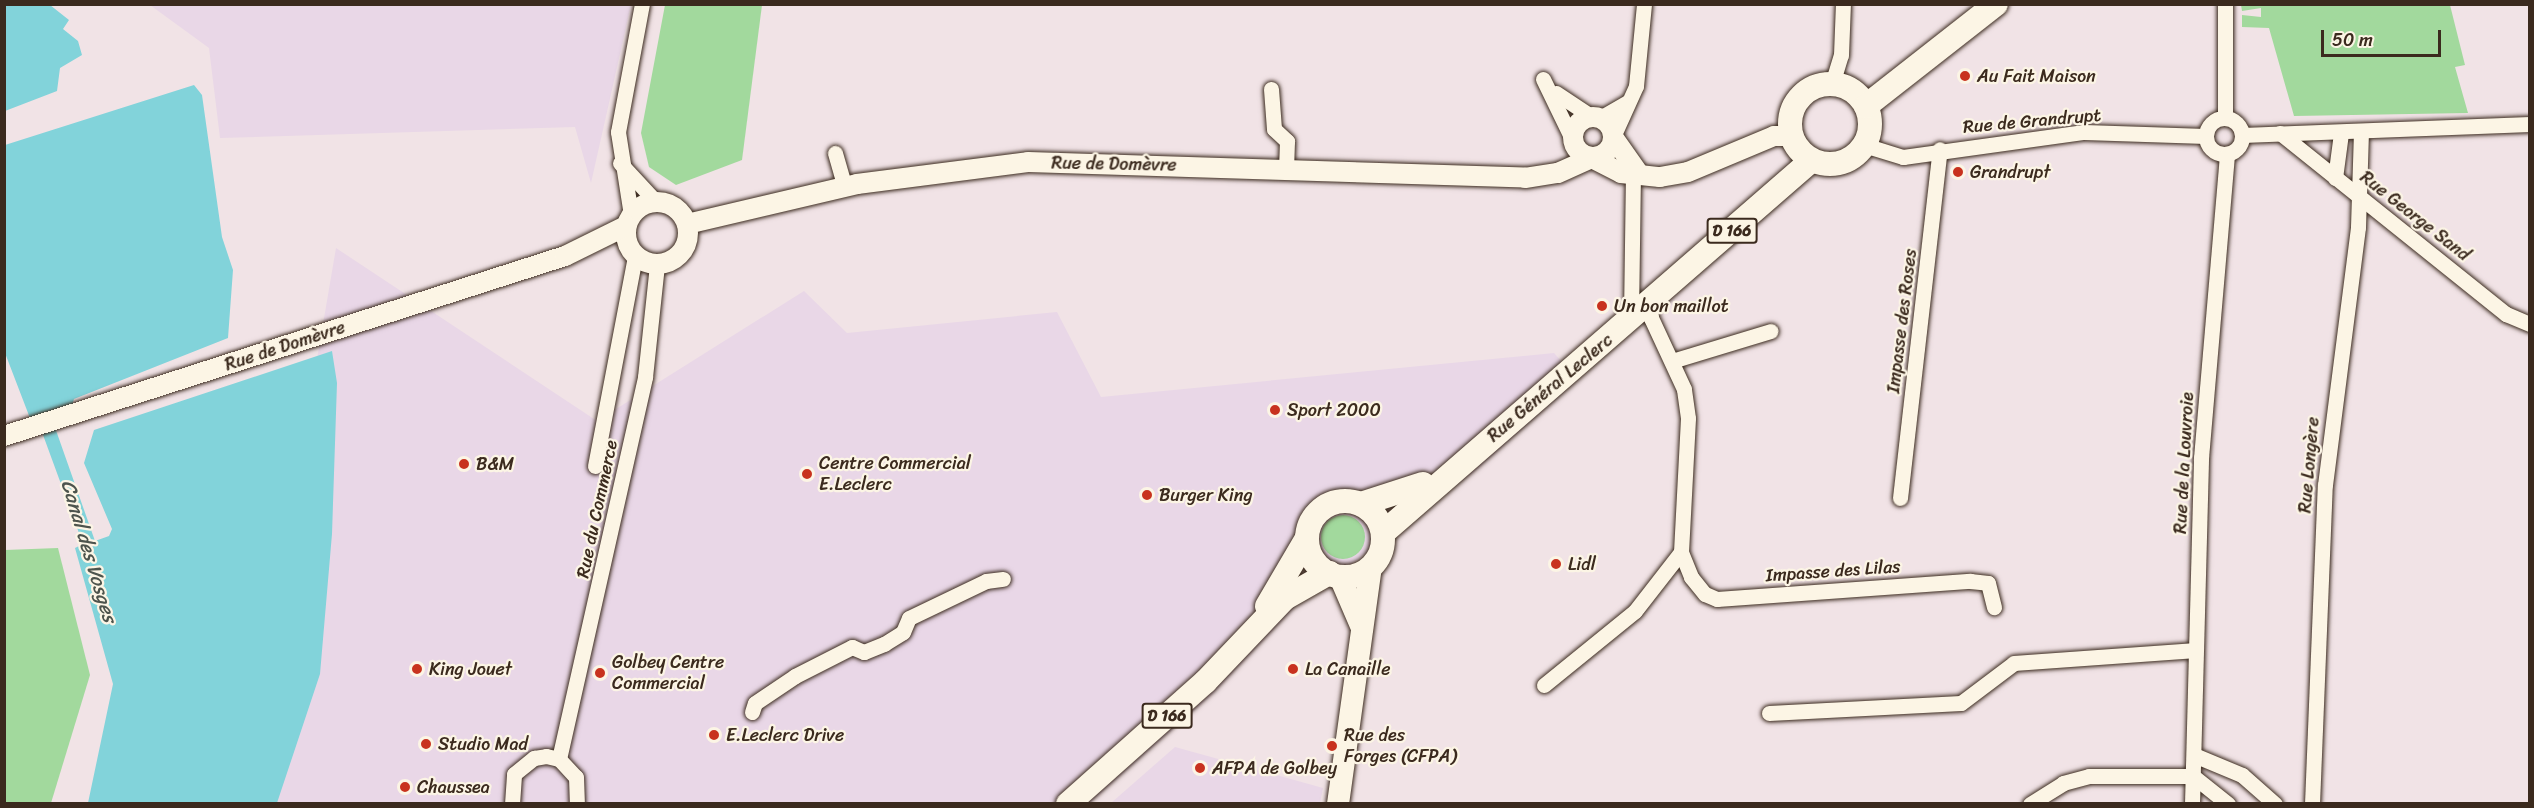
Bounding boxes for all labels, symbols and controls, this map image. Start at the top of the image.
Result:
scale bar [2324,18,2444,56]
text: 50 m [2332,24,2373,56]
place label: Au Fait Maison [1977,65,2095,87]
marker: Au Fait Maison [1958,69,1972,83]
street label: Rue de Grandrupt [1962,104,2102,138]
street label: Rue de Domèvre [1051,152,1177,176]
place label: Grandrupt [1970,161,2051,183]
marker: Grandrupt [1951,165,1965,179]
street label: Rue George Sand [2356,166,2474,266]
road number: D 166 [1706,218,1758,244]
street label: Impasse des Roses [1882,247,1922,395]
place label: Un bon maillot [1614,295,1729,317]
marker: Un bon maillot [1595,299,1609,313]
street label: Rue de Domèvre [222,316,348,376]
street label: Rue Général Leclerc [1483,329,1617,447]
street label: Rue de la Louvroie [2169,391,2199,535]
place label: Sport 2000 [1287,399,1381,421]
marker: Sport 2000 [1268,403,1282,417]
street label: Rue Longère [2294,416,2324,514]
street label: Rue du Commerce [572,438,622,580]
place label: B&M [476,453,514,475]
place label: Centre Commercial E.Leclerc [819,453,971,496]
marker: B&M [457,457,471,471]
marker: Centre Commercial E.Leclerc [800,467,814,481]
water label: Canal des Vosges [56,477,122,625]
place label: Burger King [1159,484,1252,506]
marker: Burger King [1140,488,1154,502]
place label: Lidl [1568,553,1596,575]
street label: Impasse des Lilas [1764,555,1902,587]
marker: Lidl [1549,557,1563,571]
place label: Golbey Centre Commercial [612,652,725,694]
place label: King Jouet [429,658,512,680]
place label: La Canaille [1305,658,1391,680]
marker: King Jouet [410,662,424,676]
marker: La Canaille [1286,662,1300,676]
marker: Golbey Centre Commercial [593,666,607,680]
road number: D 166 [1142,703,1192,729]
place label: E.Leclerc Drive [726,724,844,746]
place label: Rue des Forges (CFPA) [1344,725,1457,768]
marker: E.Leclerc Drive [707,728,721,742]
place label: Studio Mad [438,733,528,755]
marker: Studio Mad [419,737,433,751]
marker: Rue des Forges (CFPA) [1325,739,1339,753]
place label: AFPA de Golbey [1212,757,1338,779]
marker: AFPA de Golbey [1193,761,1207,775]
place label: Chaussea [417,776,490,798]
marker: Chaussea [398,780,412,794]

